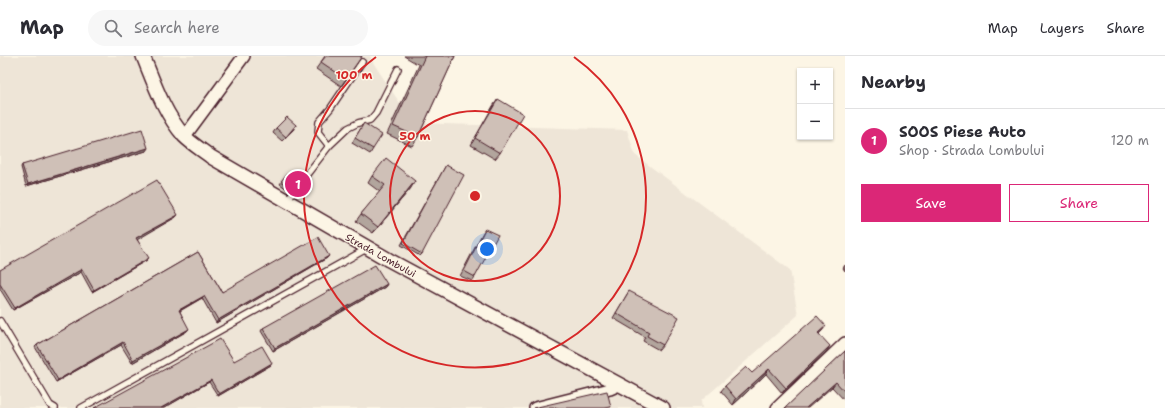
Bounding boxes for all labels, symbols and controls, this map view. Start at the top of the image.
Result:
search box [88,10,368,46]
text: Map [20,15,64,40]
icon: search [102,17,124,39]
text: Search here [134,18,220,38]
text: Map [988,19,1018,37]
text: Layers [1040,19,1084,37]
text: Share [1106,19,1145,37]
text: 100 m [336,67,373,83]
map controls [797,68,833,140]
button: + [797,68,833,104]
text: Nearby [861,71,926,93]
button: − [797,104,833,140]
text: SOOS Piese Auto [899,122,1026,142]
text: 50 m [400,128,431,144]
text: 1 [871,132,877,149]
text: 120 m [1111,132,1149,149]
text: Shop · Strada Lombului [899,142,1044,159]
pin: 1 [285,169,311,199]
button: Save [861,184,1001,222]
button: Share [1009,184,1149,222]
centre of rings [468,189,482,203]
street label: Strada Lombului [343,231,419,280]
your location [477,239,497,259]

